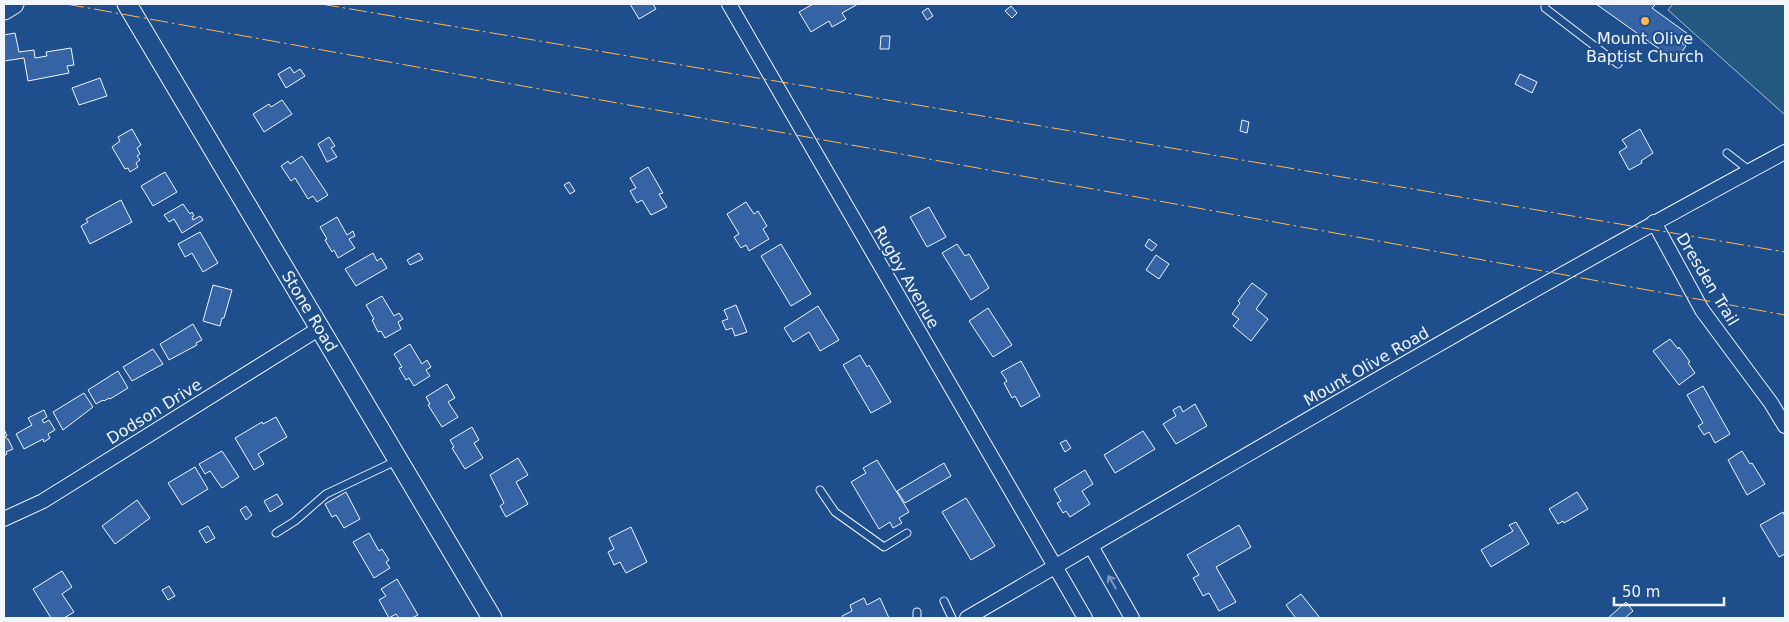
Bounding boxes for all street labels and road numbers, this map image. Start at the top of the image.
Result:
street label: Rugby Avenue [870,223,944,332]
street label: Dresden Trail [1672,230,1743,329]
street label: Stone Road [278,267,341,355]
street label: Mount Olive Road [1300,323,1432,410]
street label: Dodson Drive [103,375,205,448]

